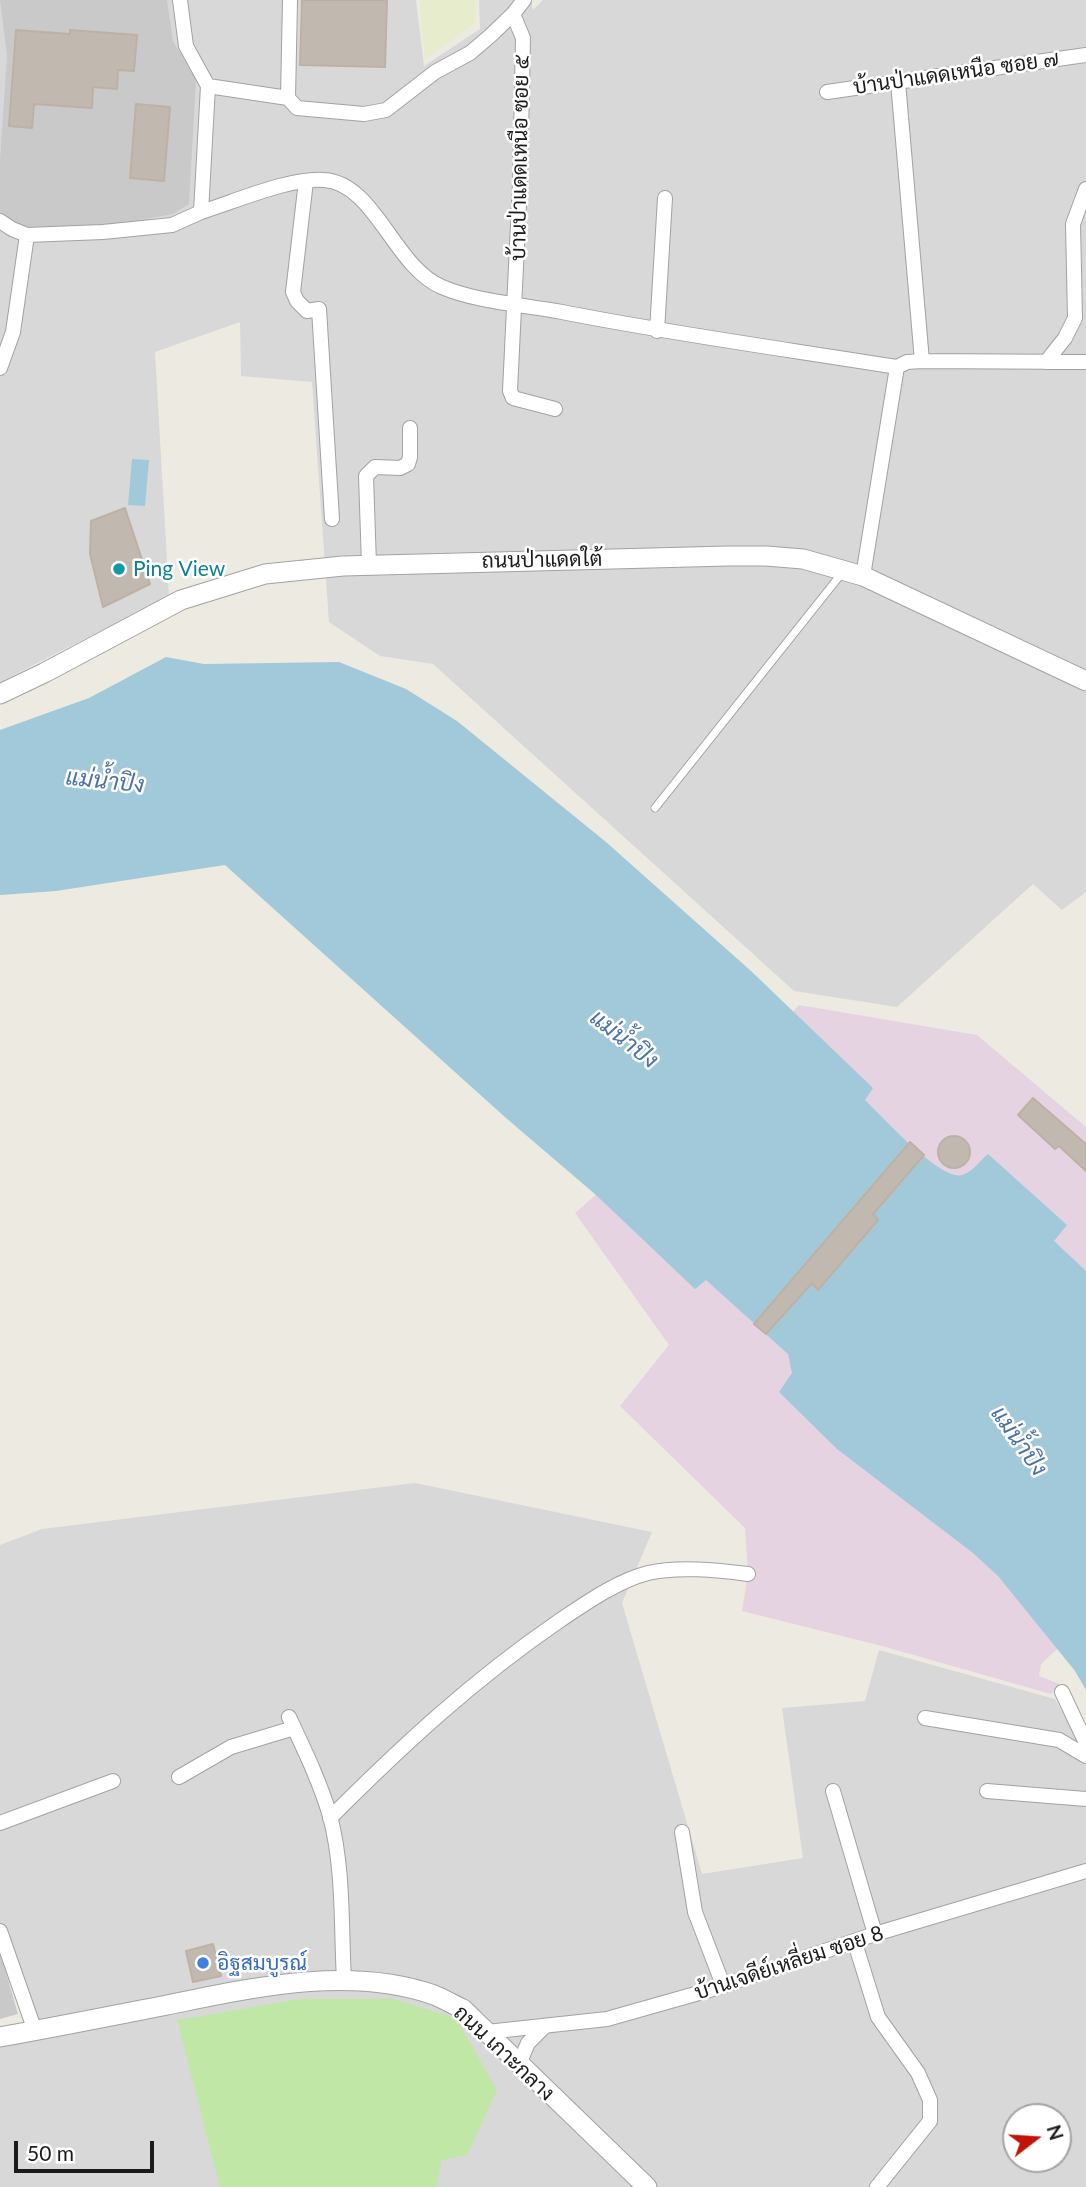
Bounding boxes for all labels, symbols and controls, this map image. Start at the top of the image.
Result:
street label: บ้านป่าแดดเหนือ ซอย ๗ [852,46,1060,100]
street label: บ้านป่าแดดเหนือ ซอย ๕ [506,55,534,261]
street label: ถนนป่าแดดใต้ [481,546,603,574]
place label: Ping View [133,556,225,582]
marker: Ping View [111,561,127,577]
water label: แม่น้ำปิง [64,763,146,799]
water label: แม่น้ำปิง [584,1004,664,1074]
water label: แม่น้ำปิง [985,1401,1053,1481]
street label: บ้านเจดีย์เหลี่ยม ซอย 8 [691,1921,887,2005]
place label: อิฐสมบูรณ์ [217,1950,307,1976]
marker: อิฐสมบูรณ์ [195,1955,211,1971]
street label: ถนน เกาะกลาง [448,2000,560,2106]
north arrow [1002,2103,1072,2173]
text: N [1043,2122,1069,2143]
scale bar [18,2128,158,2172]
text: 50 m [27,2140,74,2165]

